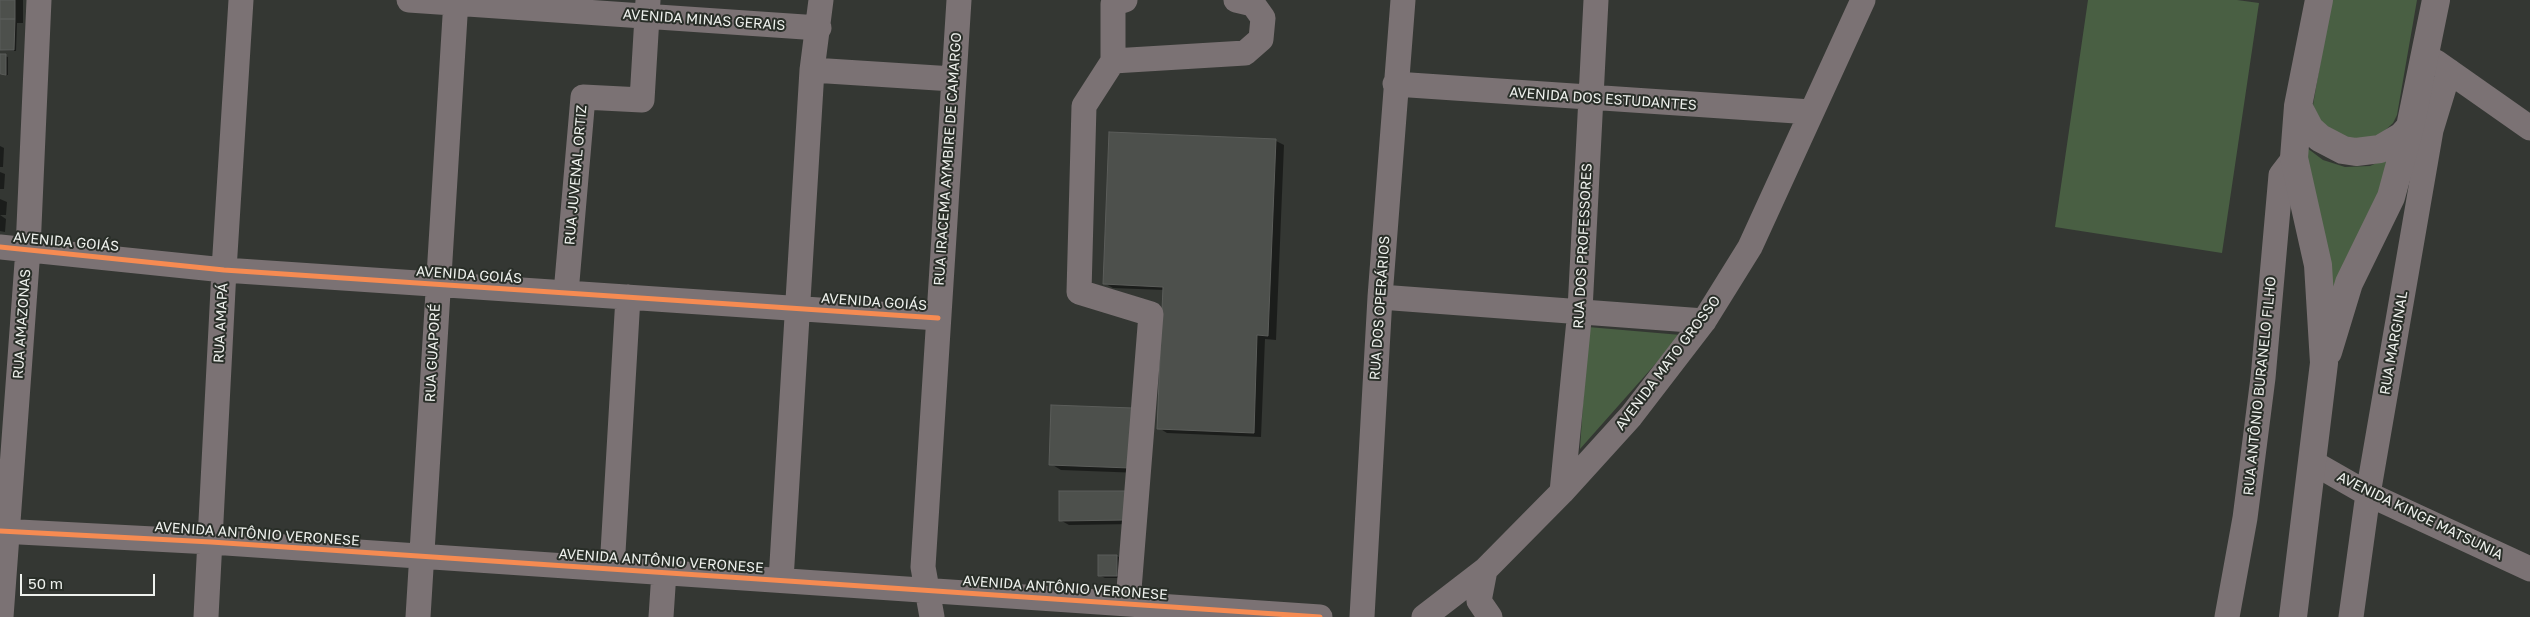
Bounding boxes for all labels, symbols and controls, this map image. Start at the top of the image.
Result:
street label: AVENIDA MINAS GERAIS [622,6,786,34]
street label: RUA IRACEMA AYMBIRE DE CAMARGO [931,32,965,286]
street label: AVENIDA DOS ESTUDANTES [1509,84,1697,114]
street label: RUA JUVENAL ORTIZ [562,104,590,246]
street label: RUA DOS PROFESSORES [1570,163,1596,329]
street label: AVENIDA GOIÁS [12,229,120,255]
street label: RUA DOS OPERÁRIOS [1367,235,1393,381]
street label: AVENIDA GOIÁS [415,263,523,287]
street label: RUA AMAZONAS [10,268,34,380]
street label: RUA ANTÔNIO BURANELO FILHO [2240,276,2280,496]
street label: RUA AMAPÁ [211,282,231,364]
street label: AVENIDA GOIÁS [820,290,928,314]
street label: RUA MARGINAL [2377,290,2411,396]
street label: AVENIDA MATO GROSSO [1612,292,1724,434]
street label: RUA GUAPORÉ [422,303,444,403]
street label: AVENIDA KINGE MATSUNIA [2334,468,2506,564]
street label: AVENIDA ANTÔNIO VERONESE [154,518,360,550]
street label: AVENIDA ANTÔNIO VERONESE [558,545,764,577]
scale bar [22,564,158,596]
street label: AVENIDA ANTÔNIO VERONESE [962,572,1168,604]
text: 50 m [28,574,63,592]

